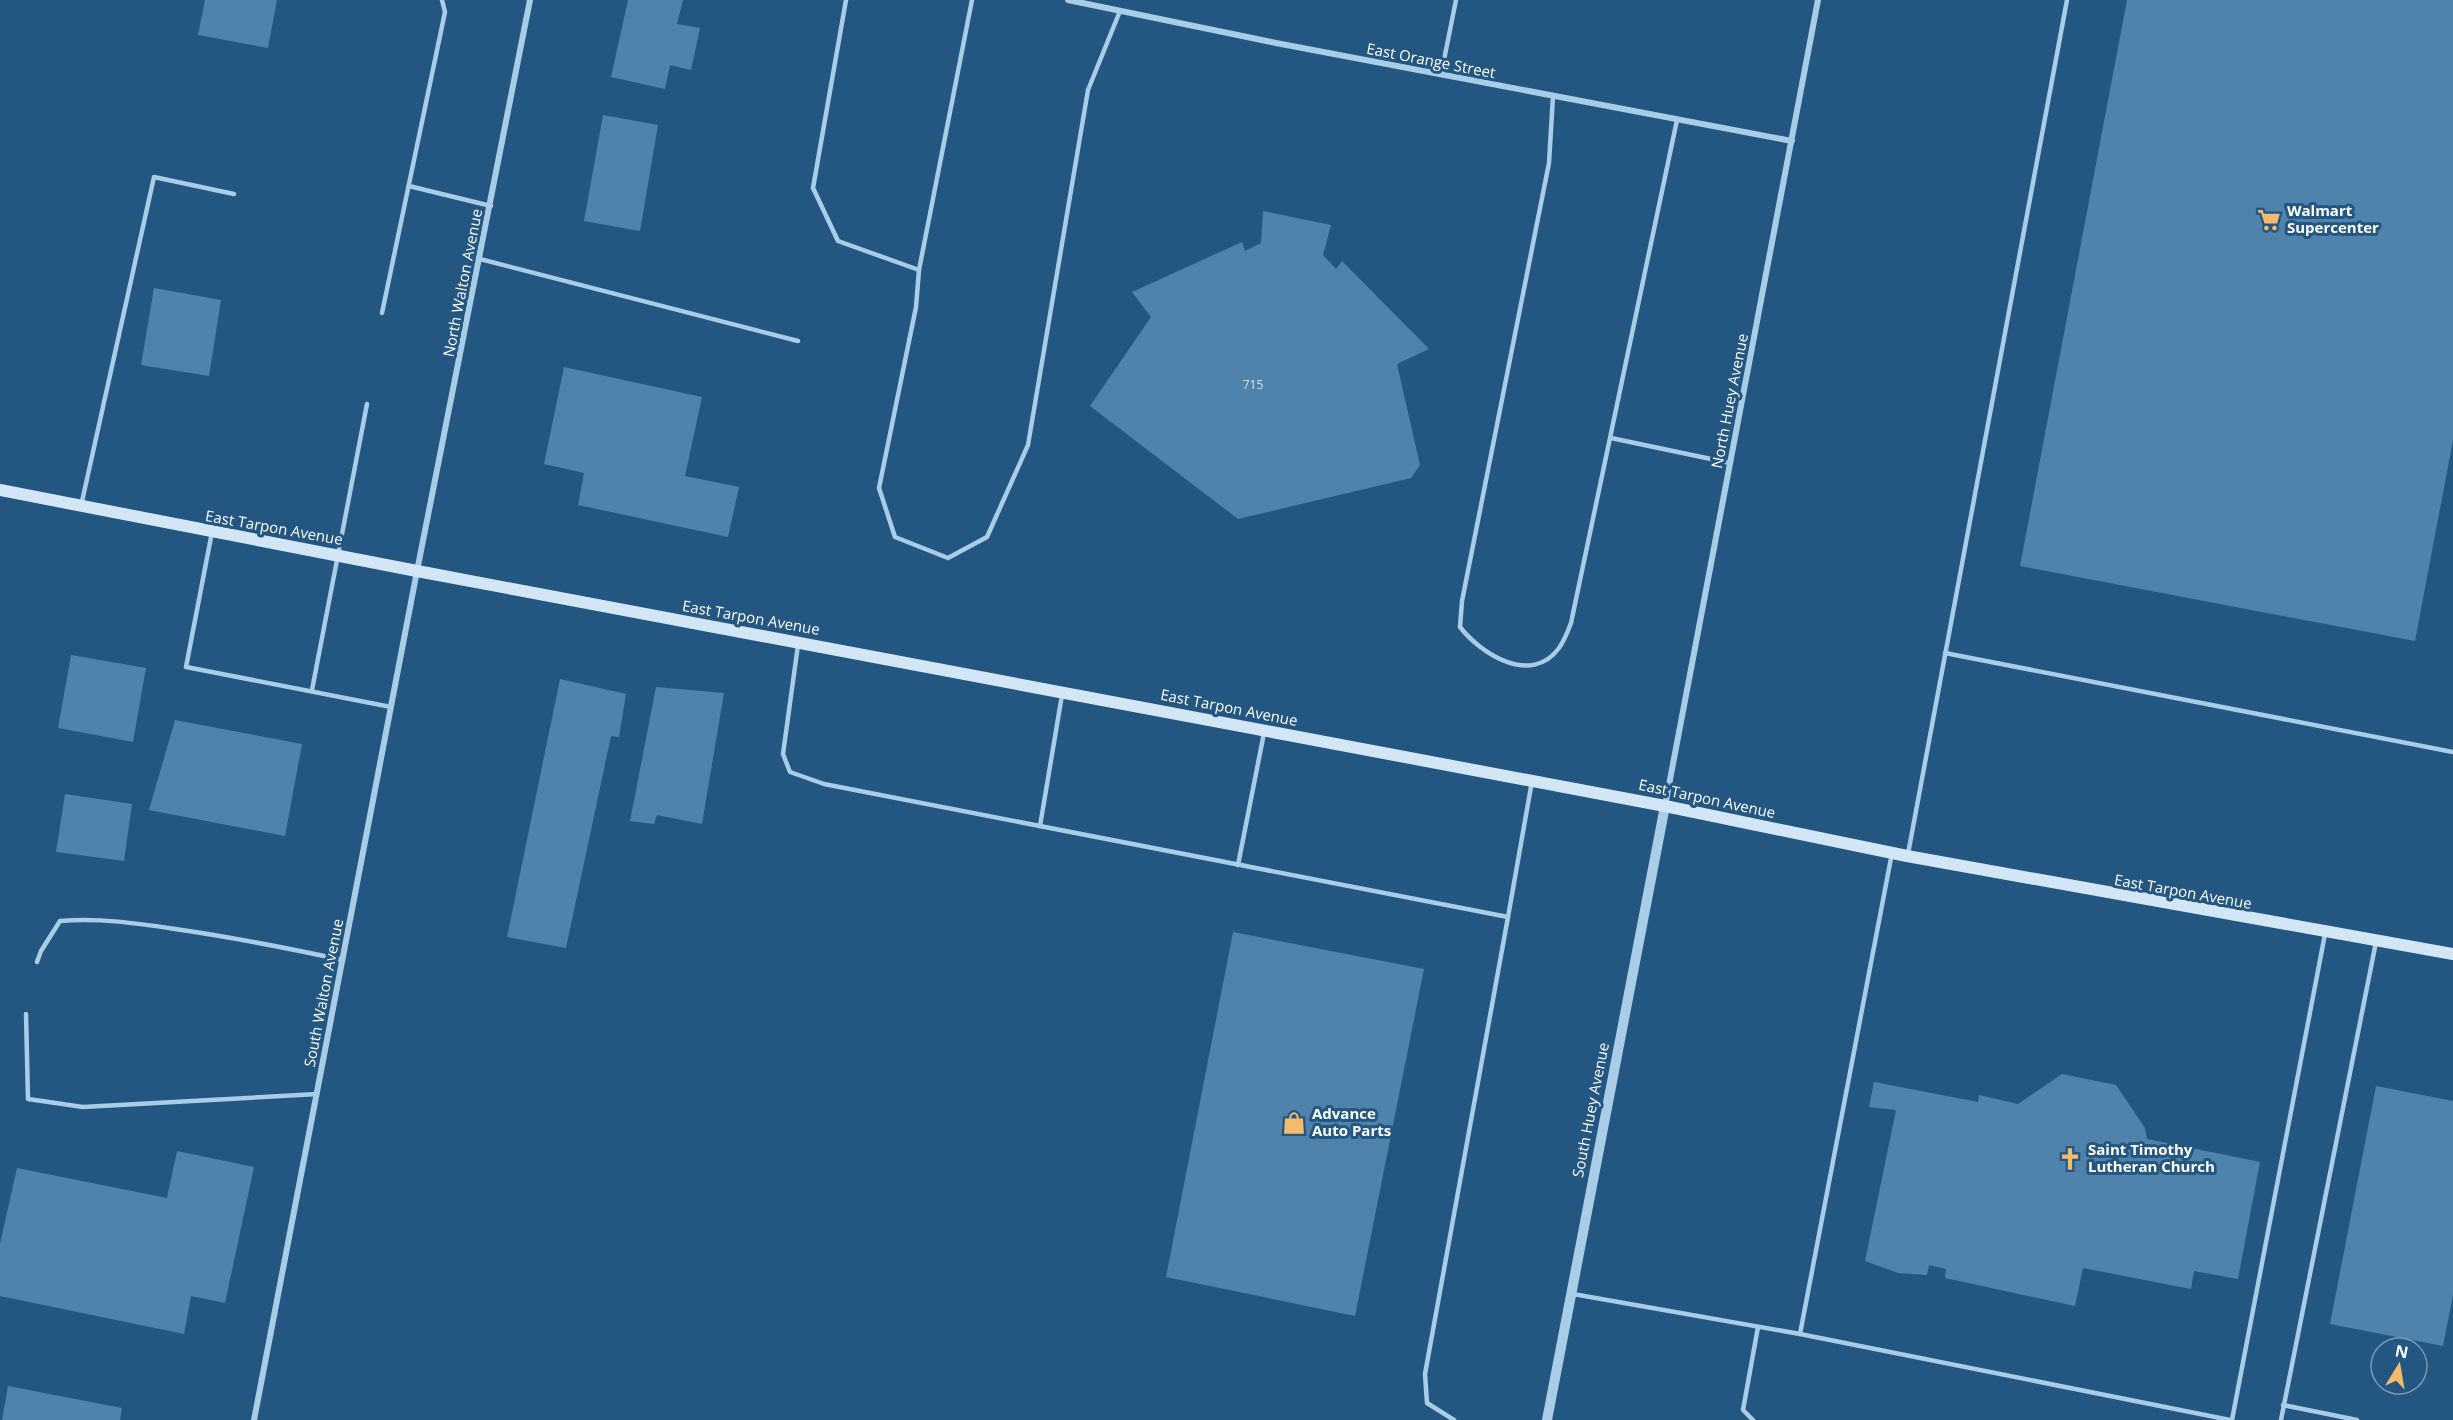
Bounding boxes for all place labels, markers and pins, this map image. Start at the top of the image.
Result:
place label: Walmart Supercenter [2287,200,2379,237]
supermarket icon: Walmart Supercenter [2256,207,2282,233]
place label: Advance Auto Parts [1312,1103,1391,1140]
shop icon: Advance Auto Parts [1281,1110,1307,1136]
place label: Saint Timothy Lutheran Church [2088,1139,2215,1176]
church icon: Saint Timothy Lutheran Church [2057,1146,2083,1172]

